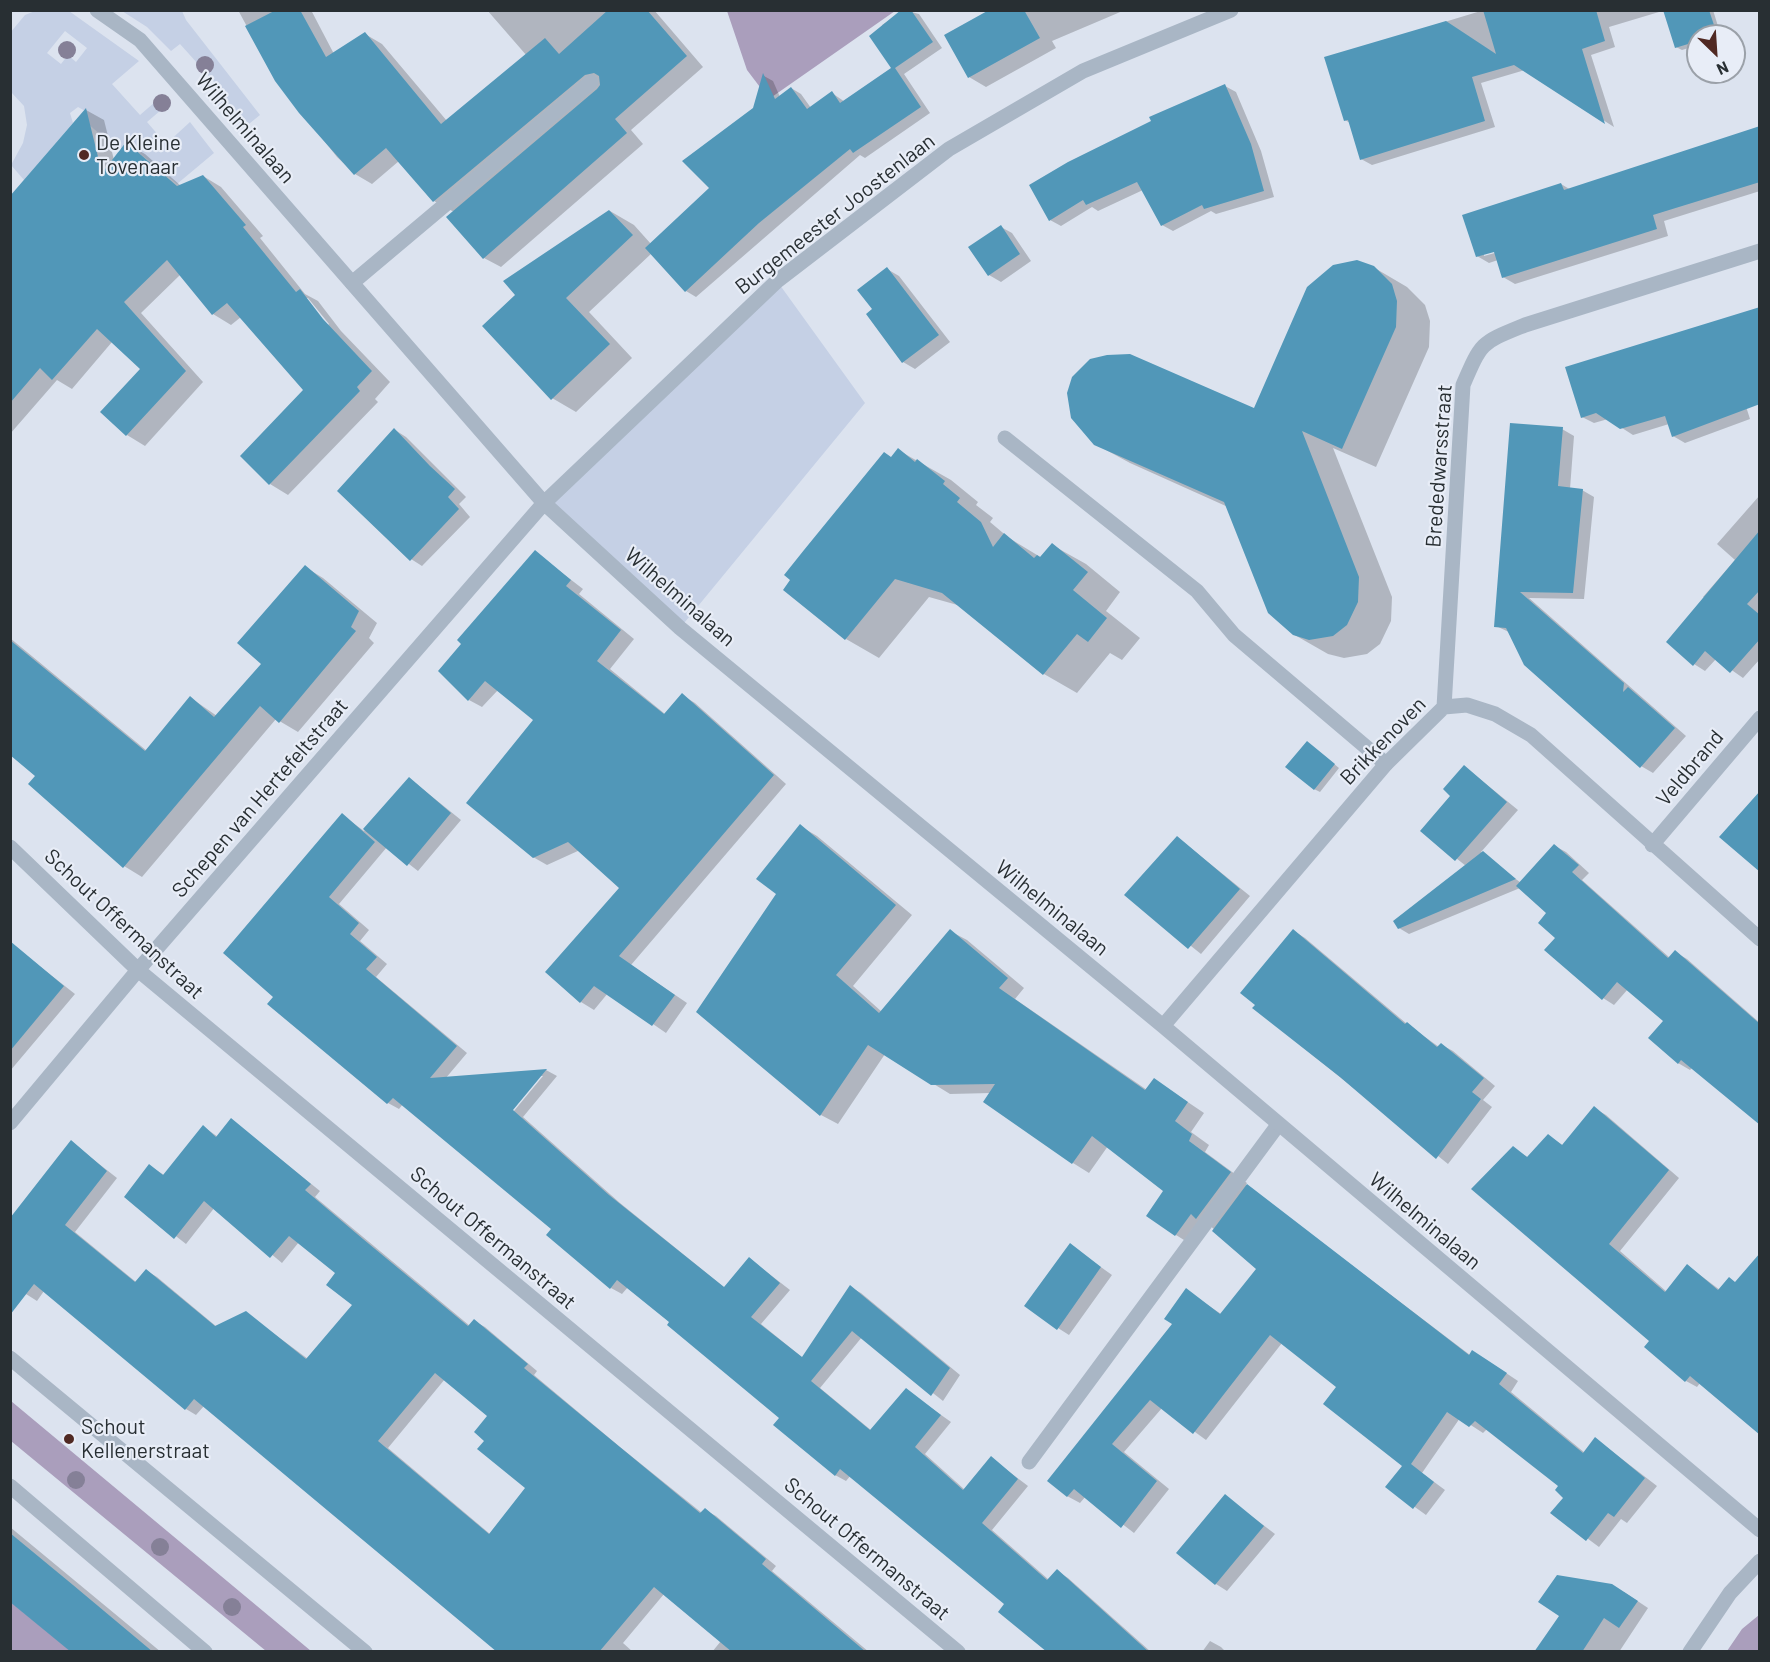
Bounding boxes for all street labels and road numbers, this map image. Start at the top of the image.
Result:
street label: Wilhelminalaan [190,68,300,188]
street label: Burgemeester Joostenlaan [730,128,940,300]
street label: Brededwarsstraat [1421,384,1457,548]
street label: Wilhelminalaan [620,542,740,652]
street label: Brikkenoven [1335,692,1431,790]
street label: Schepen van Hertefeltstraat [167,693,353,903]
street label: Veldbrand [1651,725,1729,811]
street label: Schout Offermanstraat [39,844,209,1004]
street label: Wilhelminalaan [990,855,1114,961]
street label: Schout Offermanstraat [405,1161,581,1315]
street label: Wilhelminalaan [1364,1167,1486,1275]
street label: Schout Offermanstraat [779,1472,955,1626]

